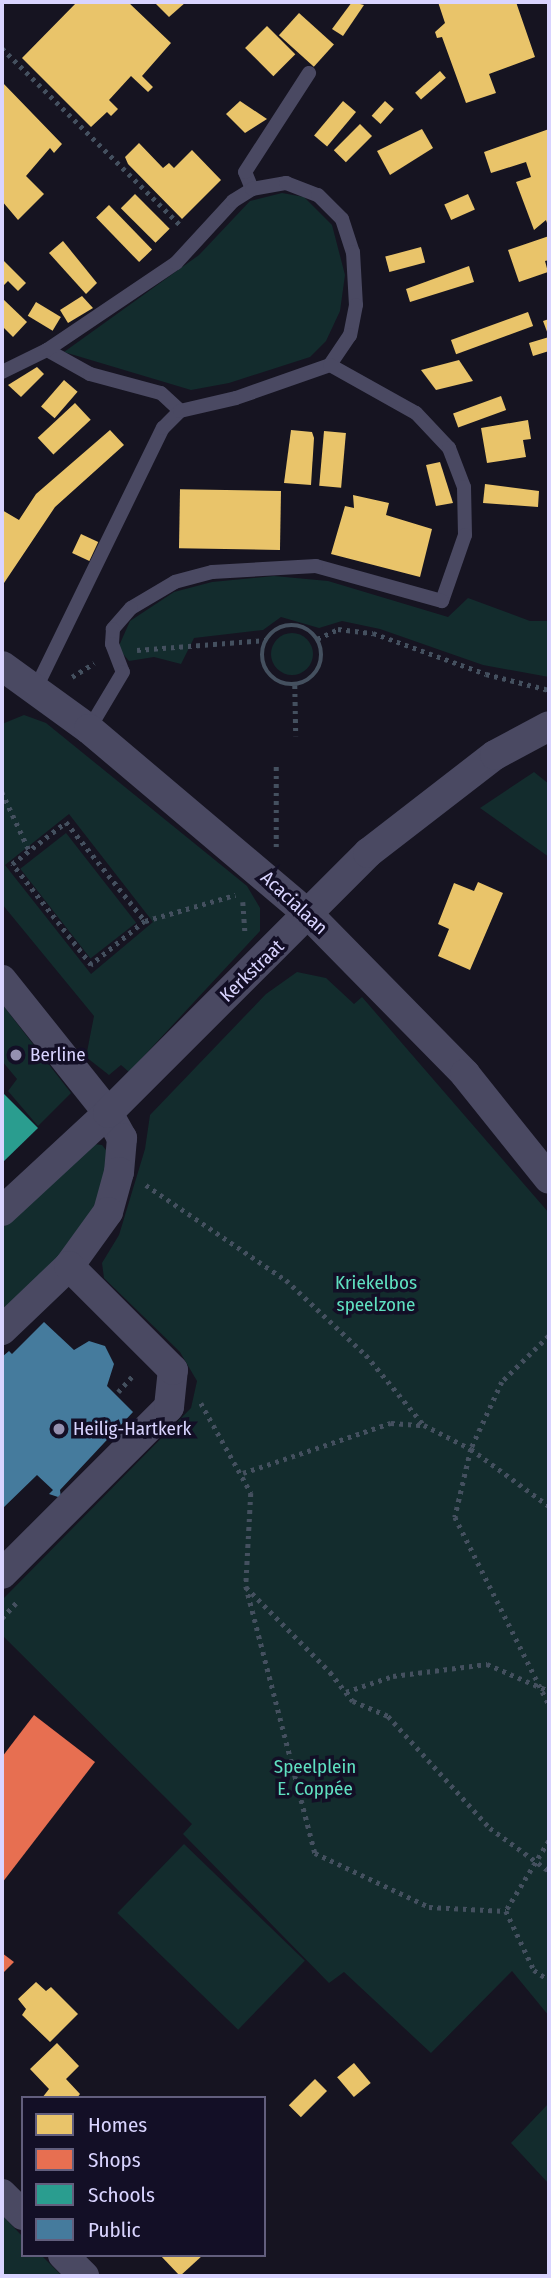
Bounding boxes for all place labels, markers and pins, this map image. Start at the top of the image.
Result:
place label: Berline [30,1044,86,1066]
marker: Berline [8,1047,24,1063]
place label: Heilig-Hartkerk [73,1418,191,1440]
marker: Heilig-Hartkerk [51,1421,67,1437]

